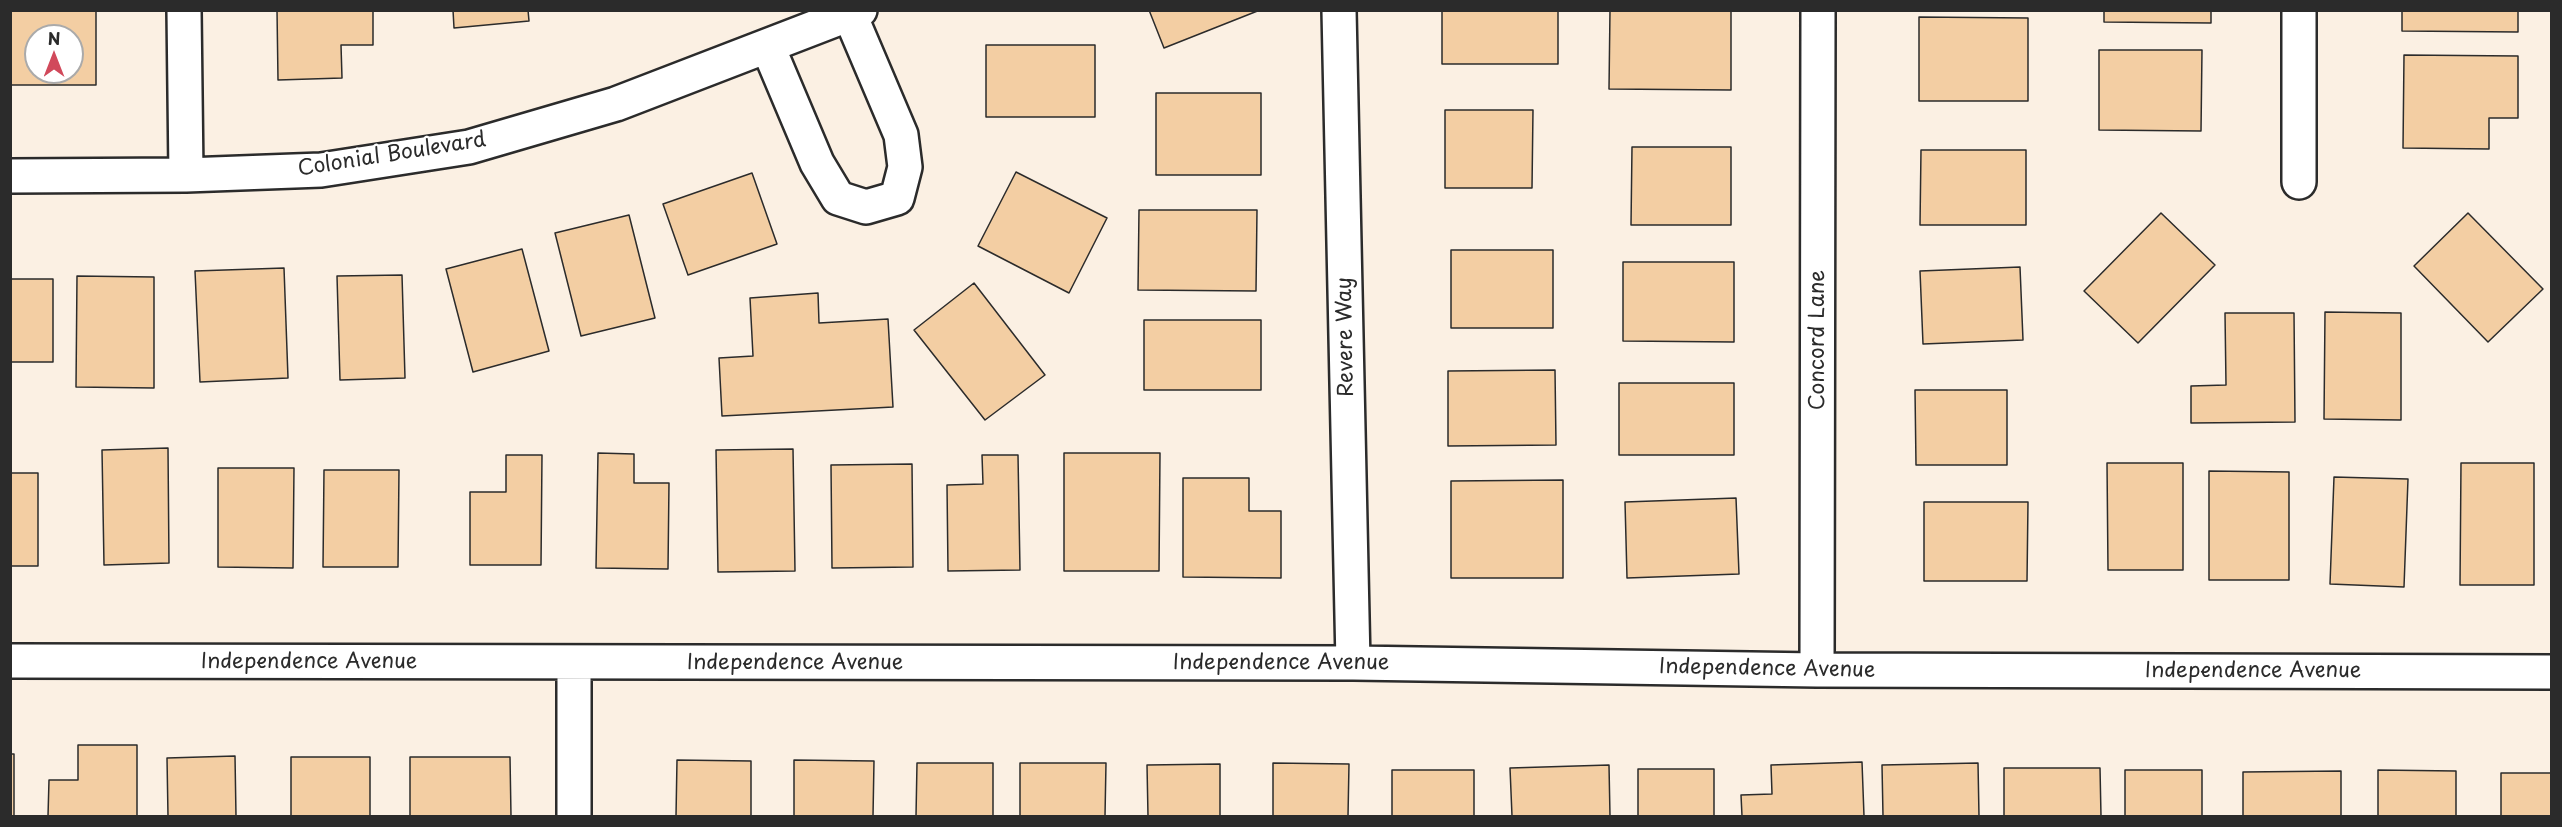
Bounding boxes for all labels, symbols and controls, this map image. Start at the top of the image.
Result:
north arrow [24,24,84,84]
text: N [48,26,60,50]
street label: Colonial Boulevard [296,128,488,182]
street label: Concord Lane [1805,270,1831,410]
street label: Revere Way [1332,277,1360,397]
street label: Independence Avenue [201,649,417,675]
street label: Independence Avenue [687,650,903,676]
street label: Independence Avenue [1173,650,1389,676]
street label: Independence Avenue [1659,655,1875,683]
street label: Independence Avenue [2145,658,2361,684]

